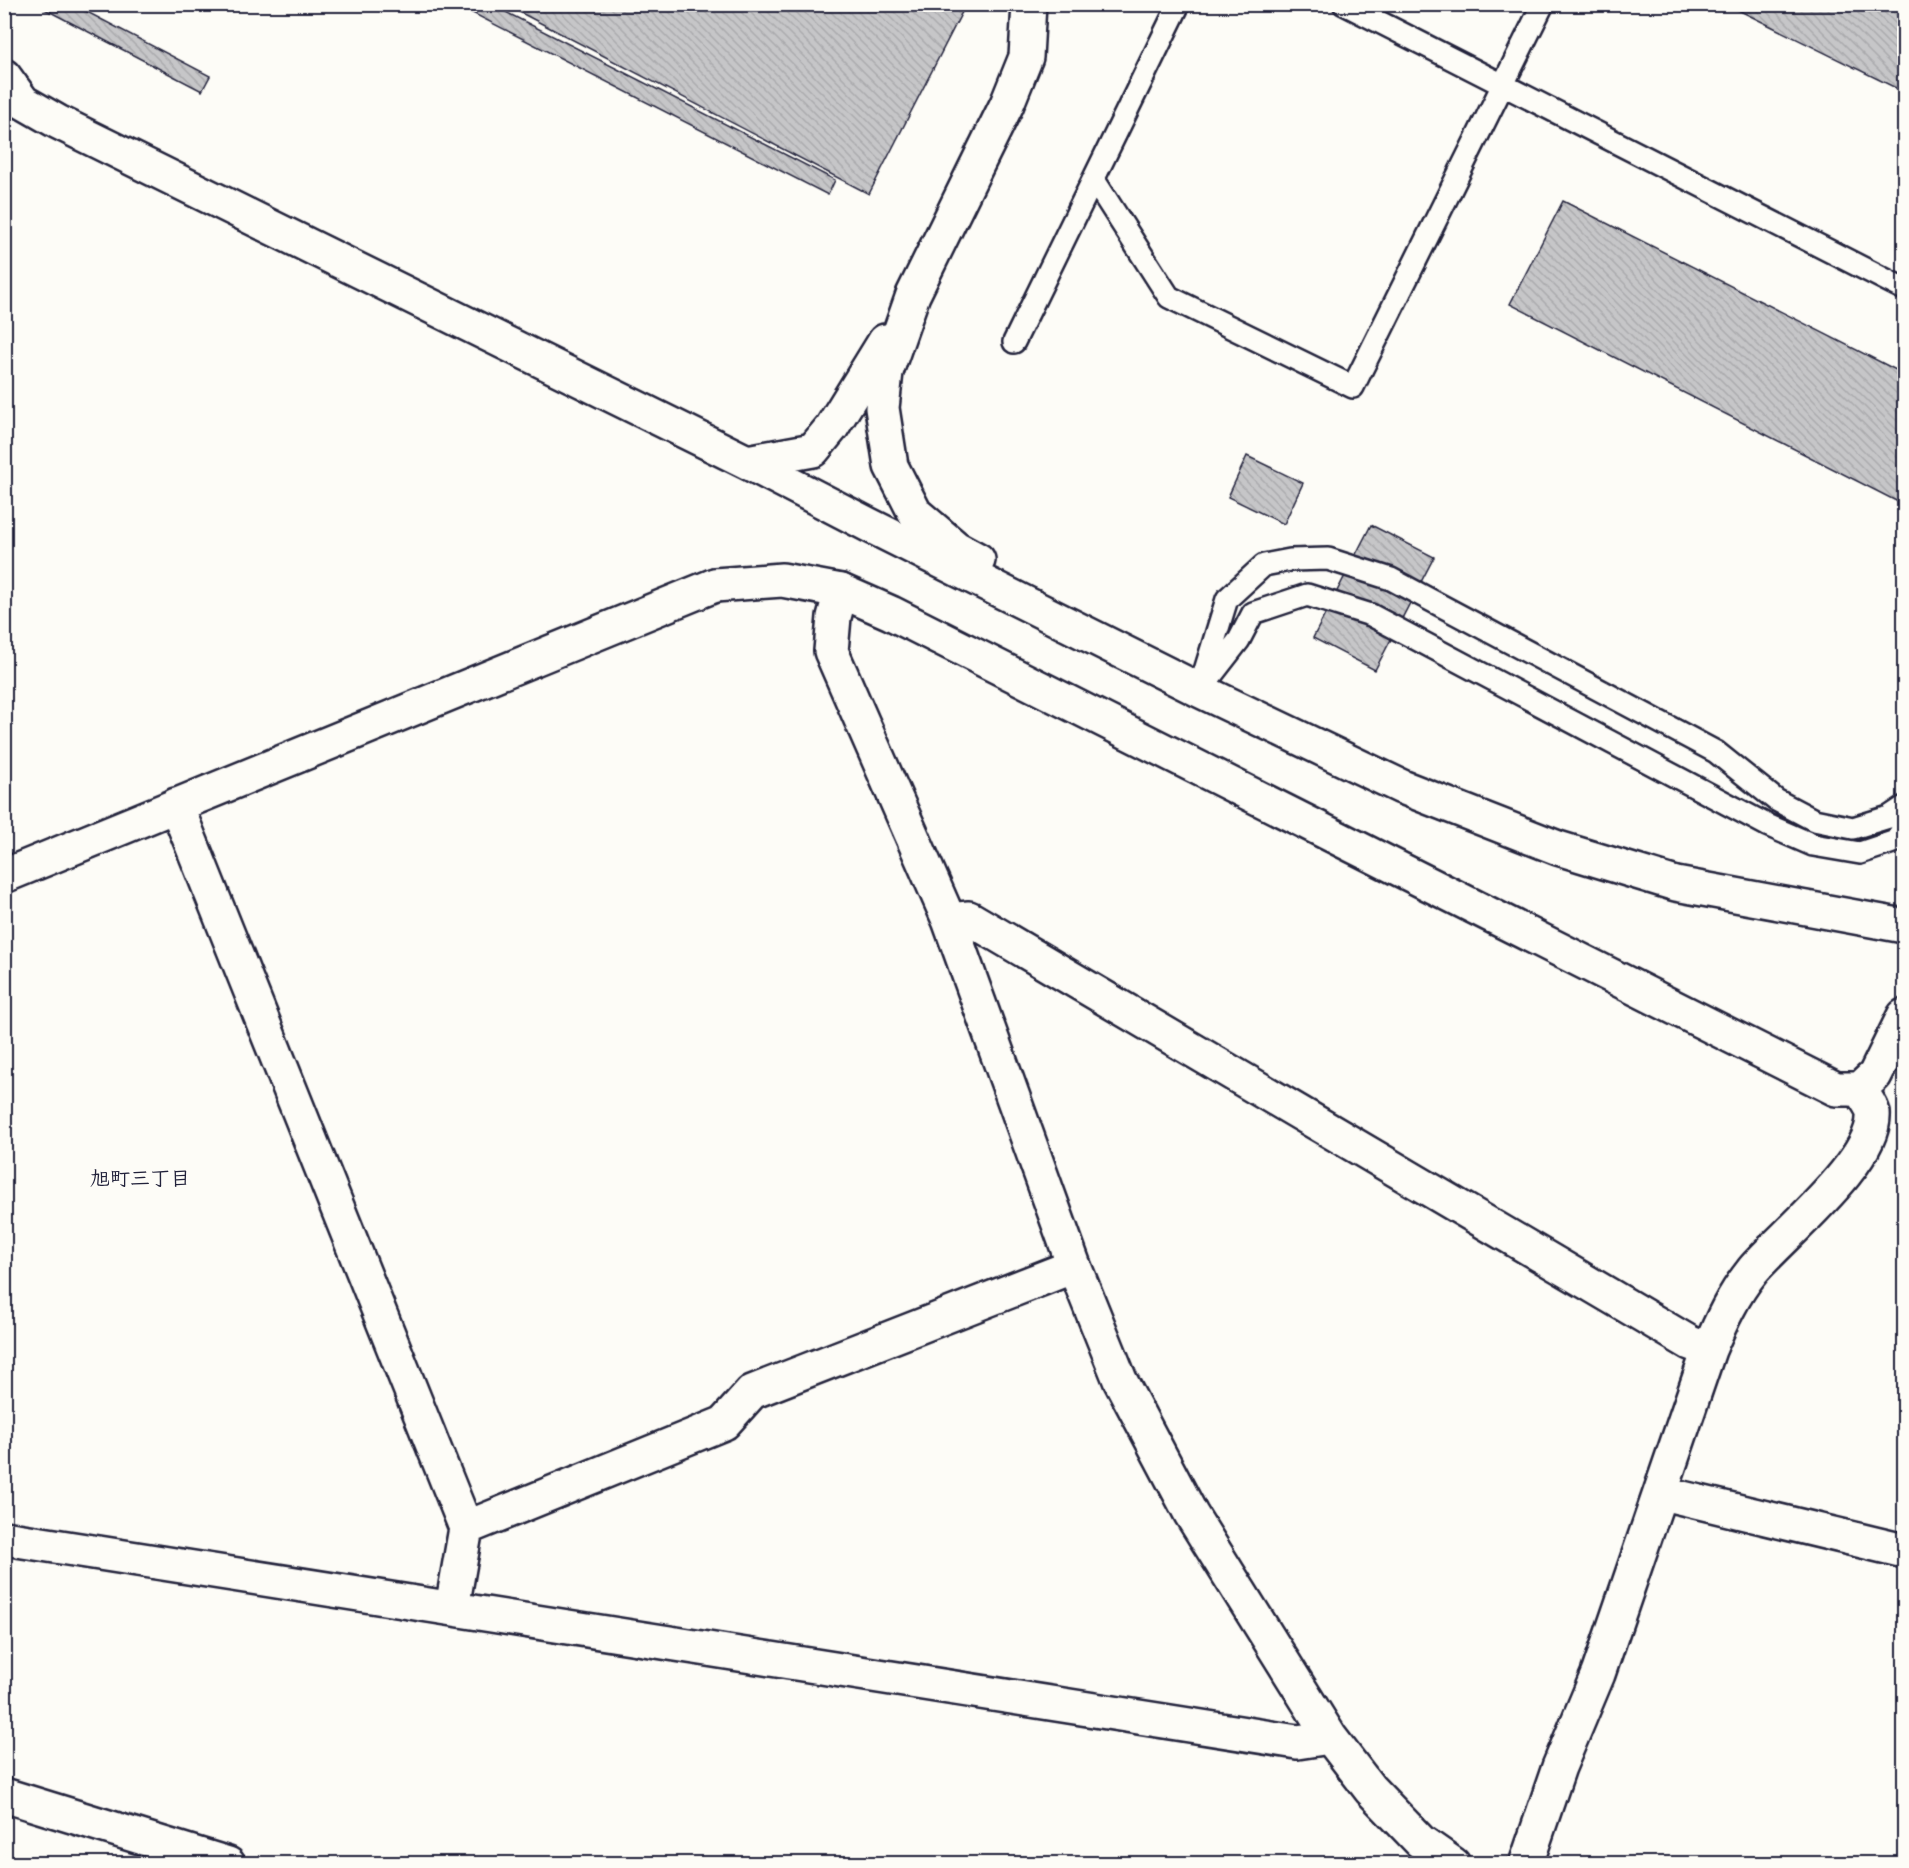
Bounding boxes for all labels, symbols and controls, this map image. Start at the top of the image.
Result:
district label: 旭町三丁目 [90,1165,190,1193]

